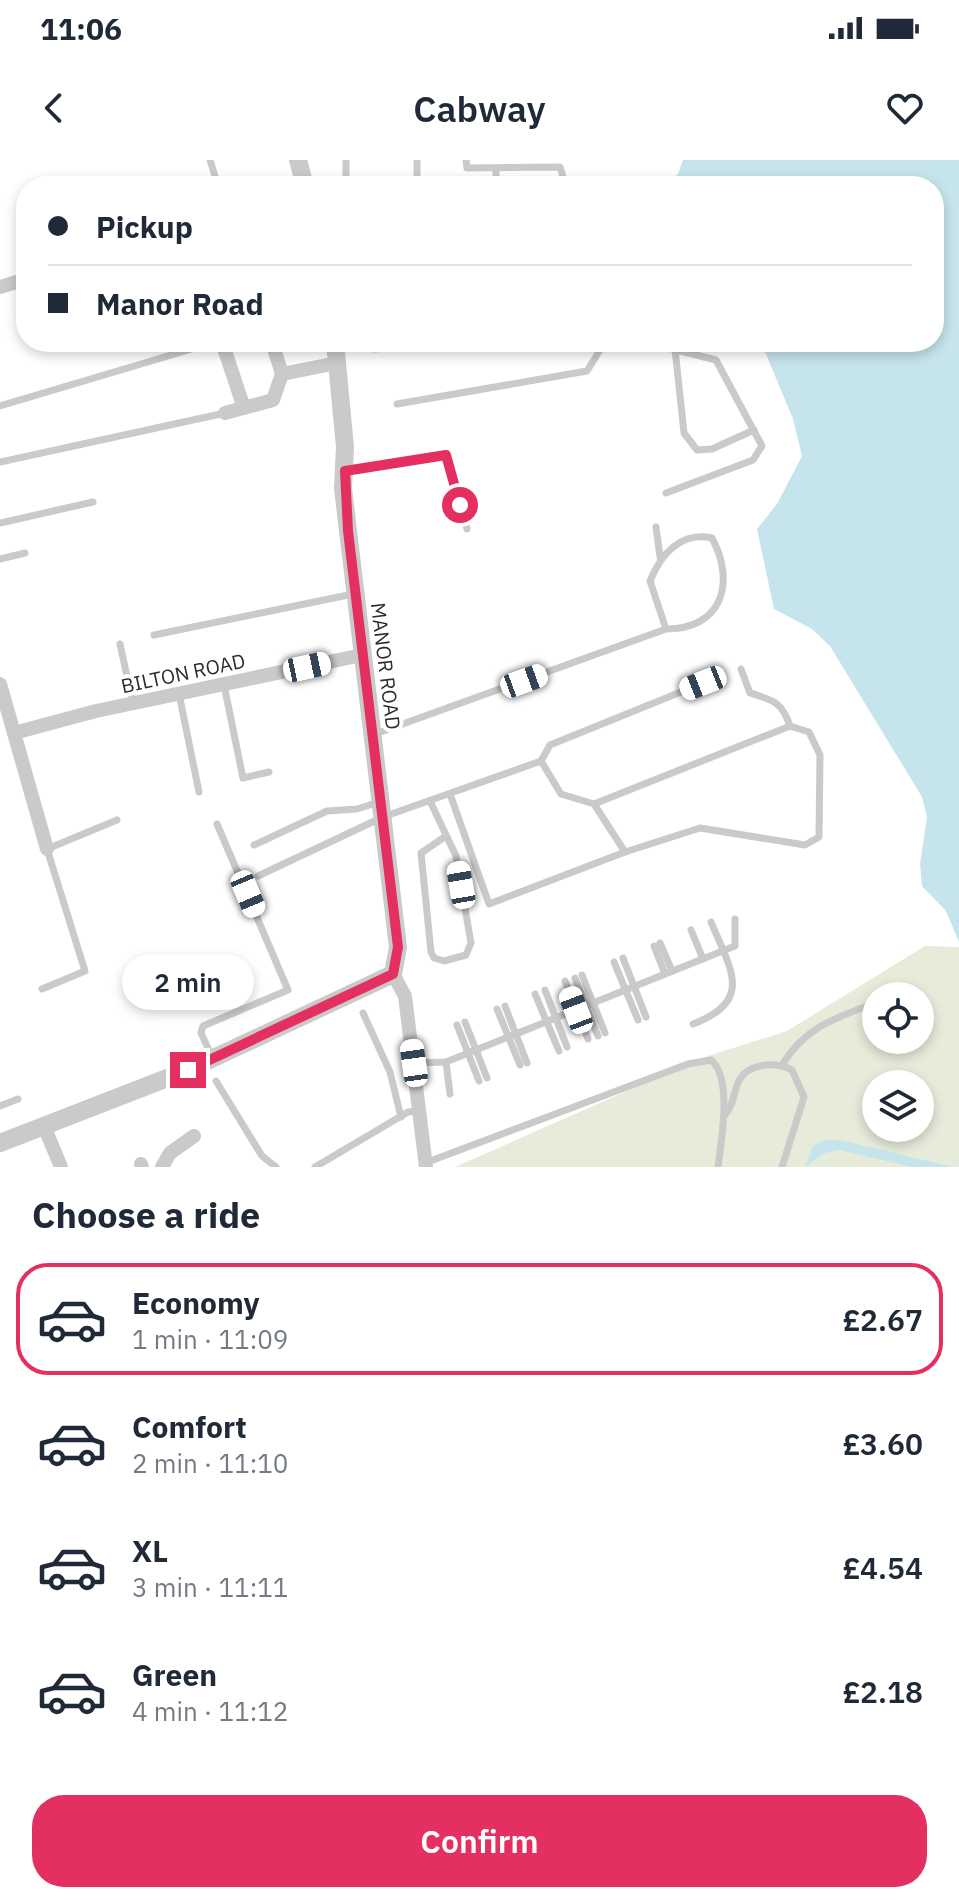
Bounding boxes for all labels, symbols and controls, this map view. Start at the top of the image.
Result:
text: 11:06 [40,9,122,48]
text: Cabway [413,85,546,132]
icon: back [32,86,76,130]
icon: heart [883,86,927,130]
text: Pickup [96,207,193,246]
text: Manor Road [96,284,264,323]
route start [442,487,478,523]
street label: MANOR ROAD [365,601,407,731]
street label: BILTON ROAD [118,647,248,699]
car [281,650,333,684]
car [497,662,551,700]
car [676,663,730,703]
car [445,859,477,911]
car [228,867,268,921]
callout: 2 min [122,954,254,1010]
text: 2 min [154,965,222,999]
map controls [862,982,934,1142]
button: locate [862,982,934,1054]
car [556,983,596,1037]
car [399,1038,429,1088]
route end [170,1052,206,1088]
button: layers [862,1070,934,1142]
text: Choose a ride [32,1191,260,1238]
icon: car [36,1283,108,1355]
text: Economy [132,1283,260,1322]
text: £2.67 [842,1300,923,1339]
text: 1 min · 11:09 [132,1322,288,1356]
icon: car [36,1407,108,1479]
text: Comfort [132,1407,247,1446]
text: £3.60 [842,1424,923,1463]
text: 2 min · 11:10 [132,1446,288,1480]
icon: car [36,1531,108,1603]
text: XL [132,1531,168,1570]
text: £4.54 [842,1548,923,1587]
text: 3 min · 11:11 [132,1570,288,1604]
icon: car [36,1655,108,1727]
text: Green [132,1655,217,1694]
text: £2.18 [842,1672,923,1711]
text: 4 min · 11:12 [132,1694,288,1728]
button: Confirm [32,1795,927,1887]

